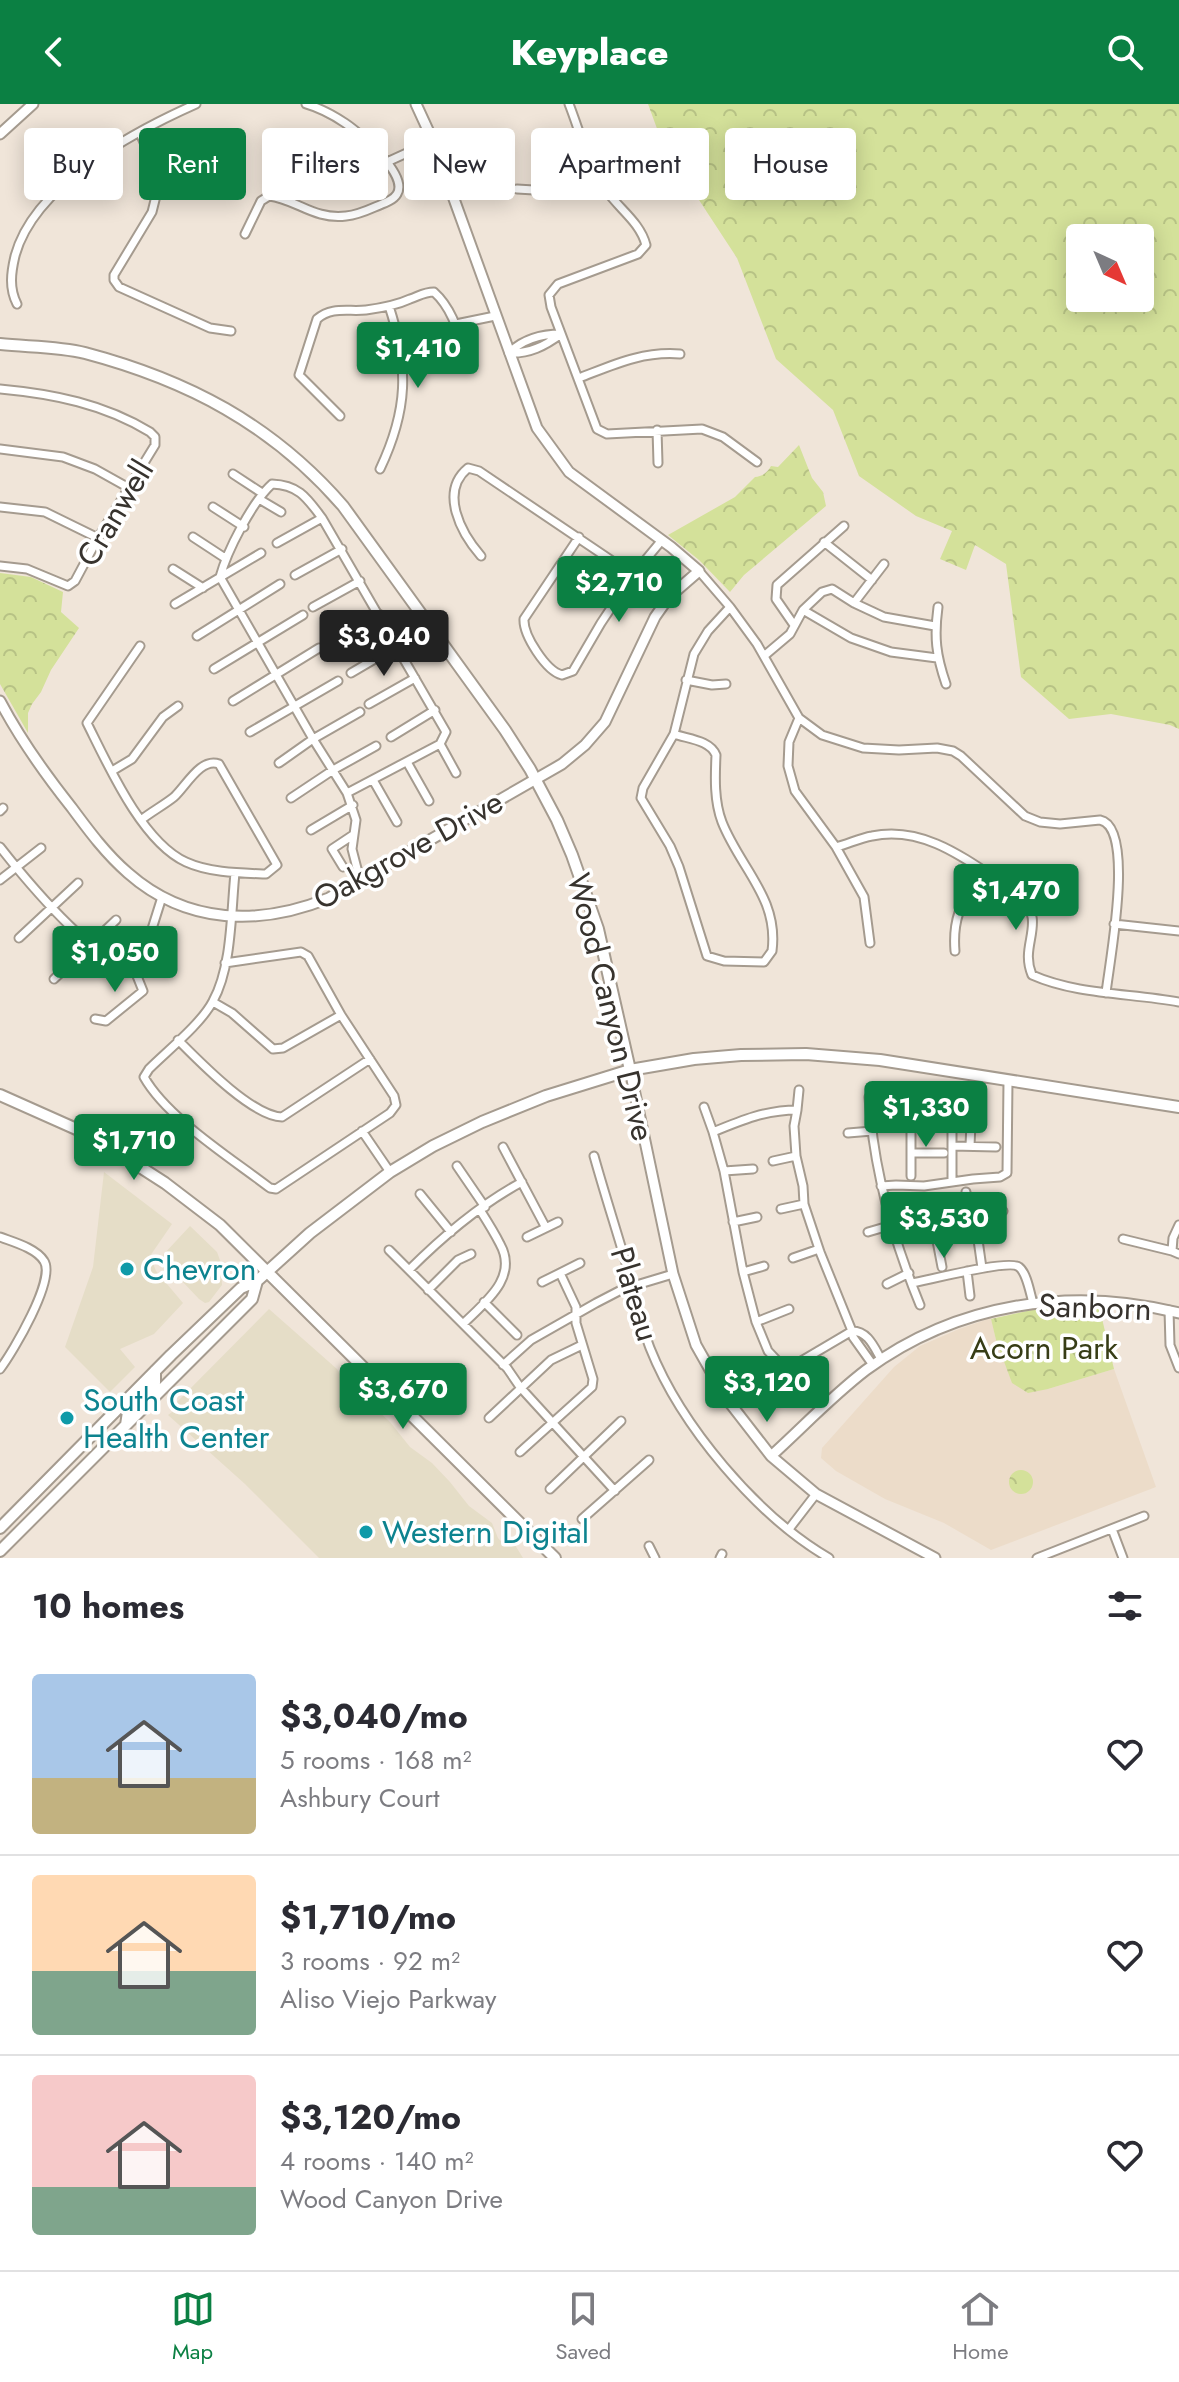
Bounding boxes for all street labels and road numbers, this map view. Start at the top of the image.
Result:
street label: Cranwell [65,451,165,575]
street label: Oakgrove Drive [305,779,511,921]
street label: Wood Canyon Drive [555,868,667,1146]
street label: Plateau [599,1241,671,1347]
street label: Sanborn [1038,1282,1152,1332]

